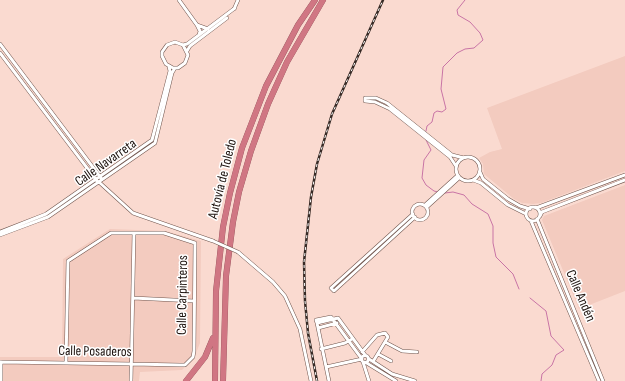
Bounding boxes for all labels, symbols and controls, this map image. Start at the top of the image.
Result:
street label: Calle Navarreta [72,136,140,190]
street label: Autovía de Toledo [205,137,241,221]
street label: Calle Carpinteros [174,255,192,335]
street label: Calle Andén [562,268,598,324]
street label: Calle Posaderos [58,343,132,361]

